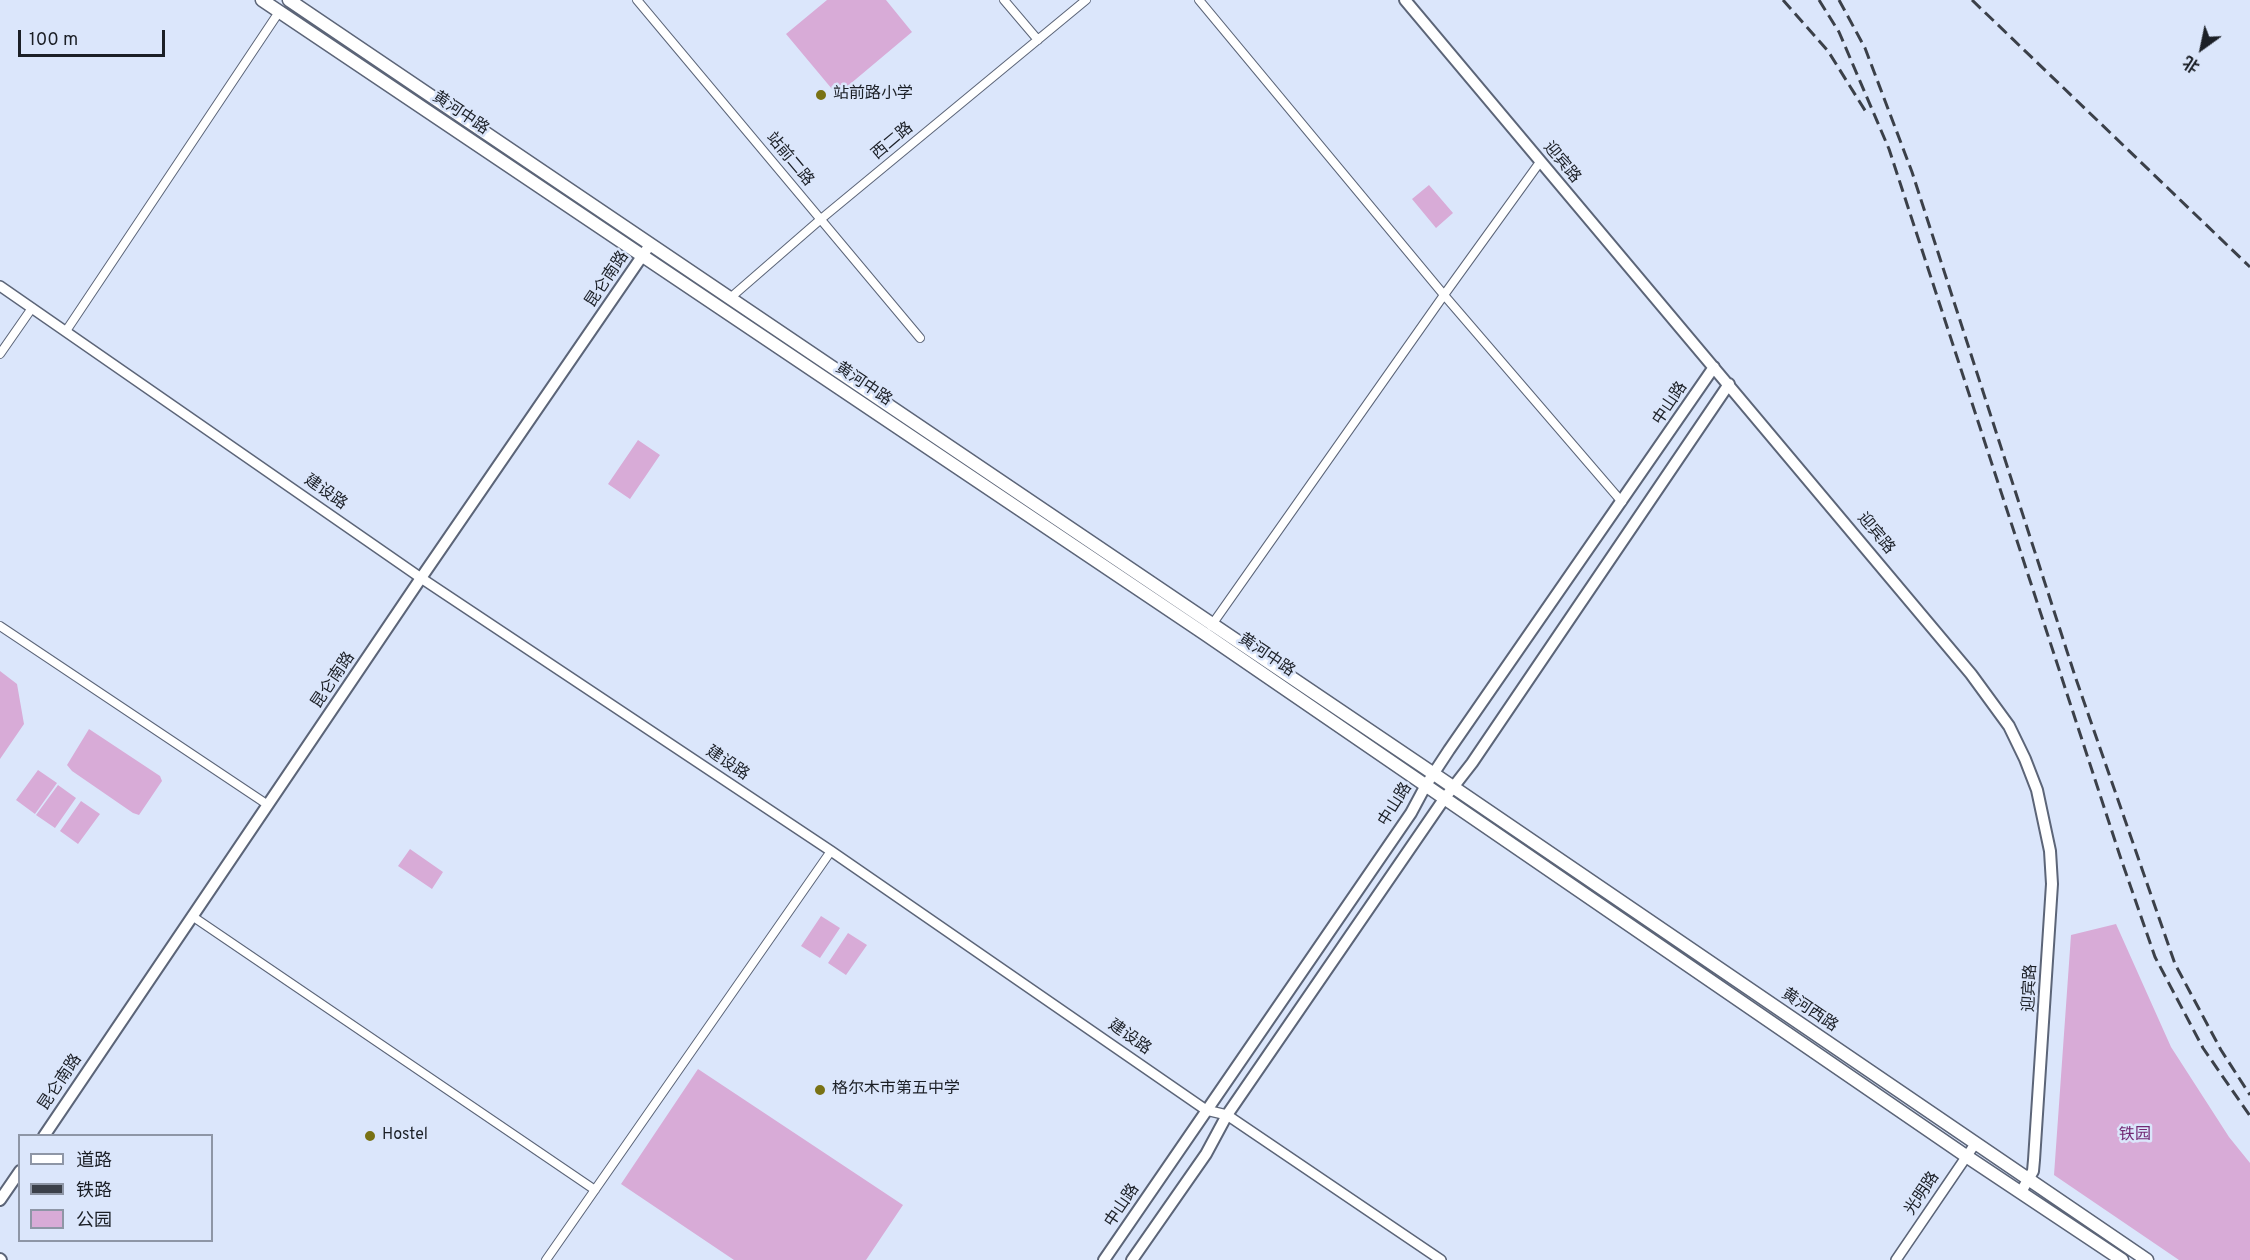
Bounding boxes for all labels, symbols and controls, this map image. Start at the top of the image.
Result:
scale bar [21,18,168,56]
north arrow [2172,18,2232,78]
text: 100 m [29,29,78,52]
text: 北 [2180,50,2204,76]
place label: 站前路小学 [833,85,913,105]
street label: 黄河中路 [428,88,492,140]
marker: 站前路小学 [814,88,828,102]
street label: 西二路 [868,119,918,165]
street label: 站前二路 [761,129,817,191]
street label: 迎宾路 [1538,138,1584,188]
street label: 昆仑南路 [582,248,634,312]
street label: 黄河中路 [831,359,895,411]
street label: 中山路 [1650,379,1692,429]
street label: 建设路 [300,471,350,515]
street label: 迎宾路 [1852,509,1898,559]
street label: 黄河中路 [1234,630,1298,682]
street label: 昆仑南路 [308,649,360,713]
street label: 建设路 [702,743,752,785]
street label: 中山路 [1375,780,1417,830]
street label: 迎宾路 [2020,964,2042,1012]
street label: 黄河西路 [1777,985,1841,1037]
street label: 建设路 [1104,1016,1154,1060]
street label: 昆仑南路 [35,1051,87,1115]
place label: 格尔木市第五中学 [832,1080,960,1100]
marker: 格尔木市第五中学 [813,1083,827,1097]
place label: Hostel [382,1126,428,1146]
park label: 铁园 [2119,1126,2151,1146]
marker: Hostel [363,1129,377,1143]
legend [18,1134,213,1242]
text: 道路 [76,1150,112,1173]
street label: 光明路 [1902,1169,1944,1219]
text: 铁路 [76,1180,112,1203]
street label: 中山路 [1102,1181,1144,1231]
text: 公园 [76,1210,112,1233]

